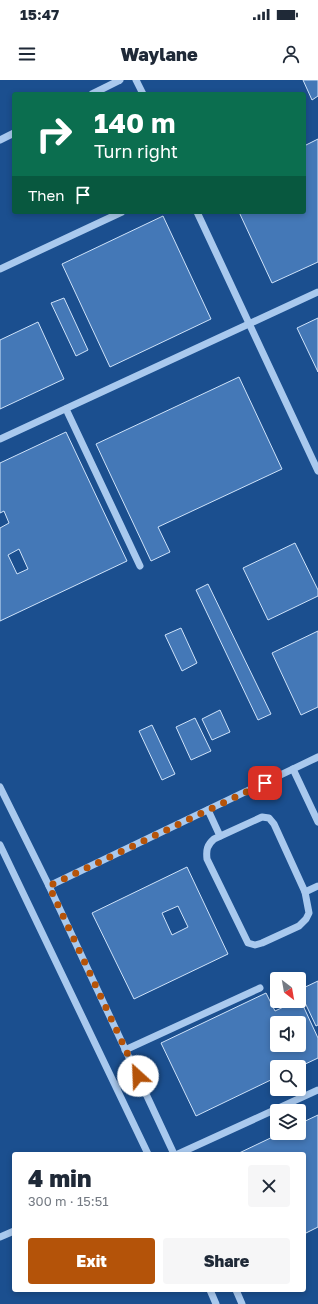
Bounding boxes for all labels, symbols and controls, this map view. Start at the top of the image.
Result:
text: 15:47 [20,5,59,23]
icon: menu [16,43,38,65]
text: Waylane [120,43,198,65]
icon: person [280,43,302,65]
text: 140 m [94,106,176,139]
icon: right [28,108,80,160]
text: Turn right [94,140,178,162]
icon: arrive [72,184,94,206]
text: Then [28,186,64,204]
pin [248,766,282,800]
icon: arrive [254,772,276,794]
north arrow [270,972,306,1008]
map controls [270,972,306,1140]
button: sound [270,1016,306,1052]
position arrow [117,1055,159,1097]
button: search [270,1060,306,1096]
button: layers [270,1104,306,1140]
text: 4 min [28,1163,92,1192]
button: close [248,1165,290,1207]
text: 300 m · 15:51 [28,1193,108,1209]
button: Exit [28,1238,155,1284]
button: Share [163,1238,290,1284]

